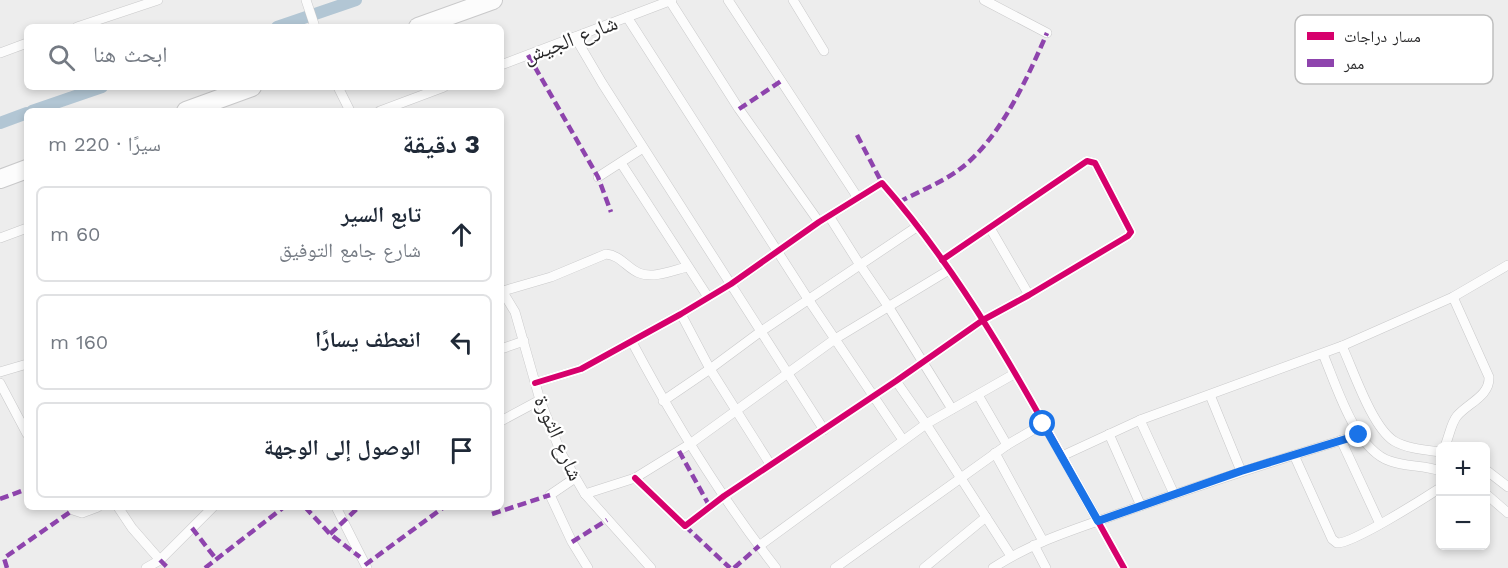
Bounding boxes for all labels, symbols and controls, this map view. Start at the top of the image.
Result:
street label: شارع الجيش [519,10,621,69]
legend [1295,15,1493,84]
search box [24,24,504,90]
text: مسار دراجات [1344,27,1421,46]
icon: search [45,41,78,74]
text: ابحث هنا [93,42,168,67]
text: ممر [1343,54,1364,73]
text: 3 دقيقة [403,129,480,159]
text: سيرًا · 220 m [48,132,161,156]
text: تابع السير [341,202,421,227]
icon: ahead [445,218,478,251]
text: 60 m [50,222,101,246]
text: شارع جامع التوفيق [279,238,421,262]
icon: left [445,326,478,359]
text: انعطف يسارًا [315,327,421,352]
text: 160 m [50,330,108,354]
street label: شارع الثورة [528,392,589,485]
route start [1029,410,1055,436]
route end [1345,421,1371,447]
icon: arrive [445,434,478,467]
text: الوصول إلى الوجهة [264,435,421,460]
map controls [1436,442,1490,550]
button: + [1436,442,1490,496]
button: − [1436,496,1490,550]

